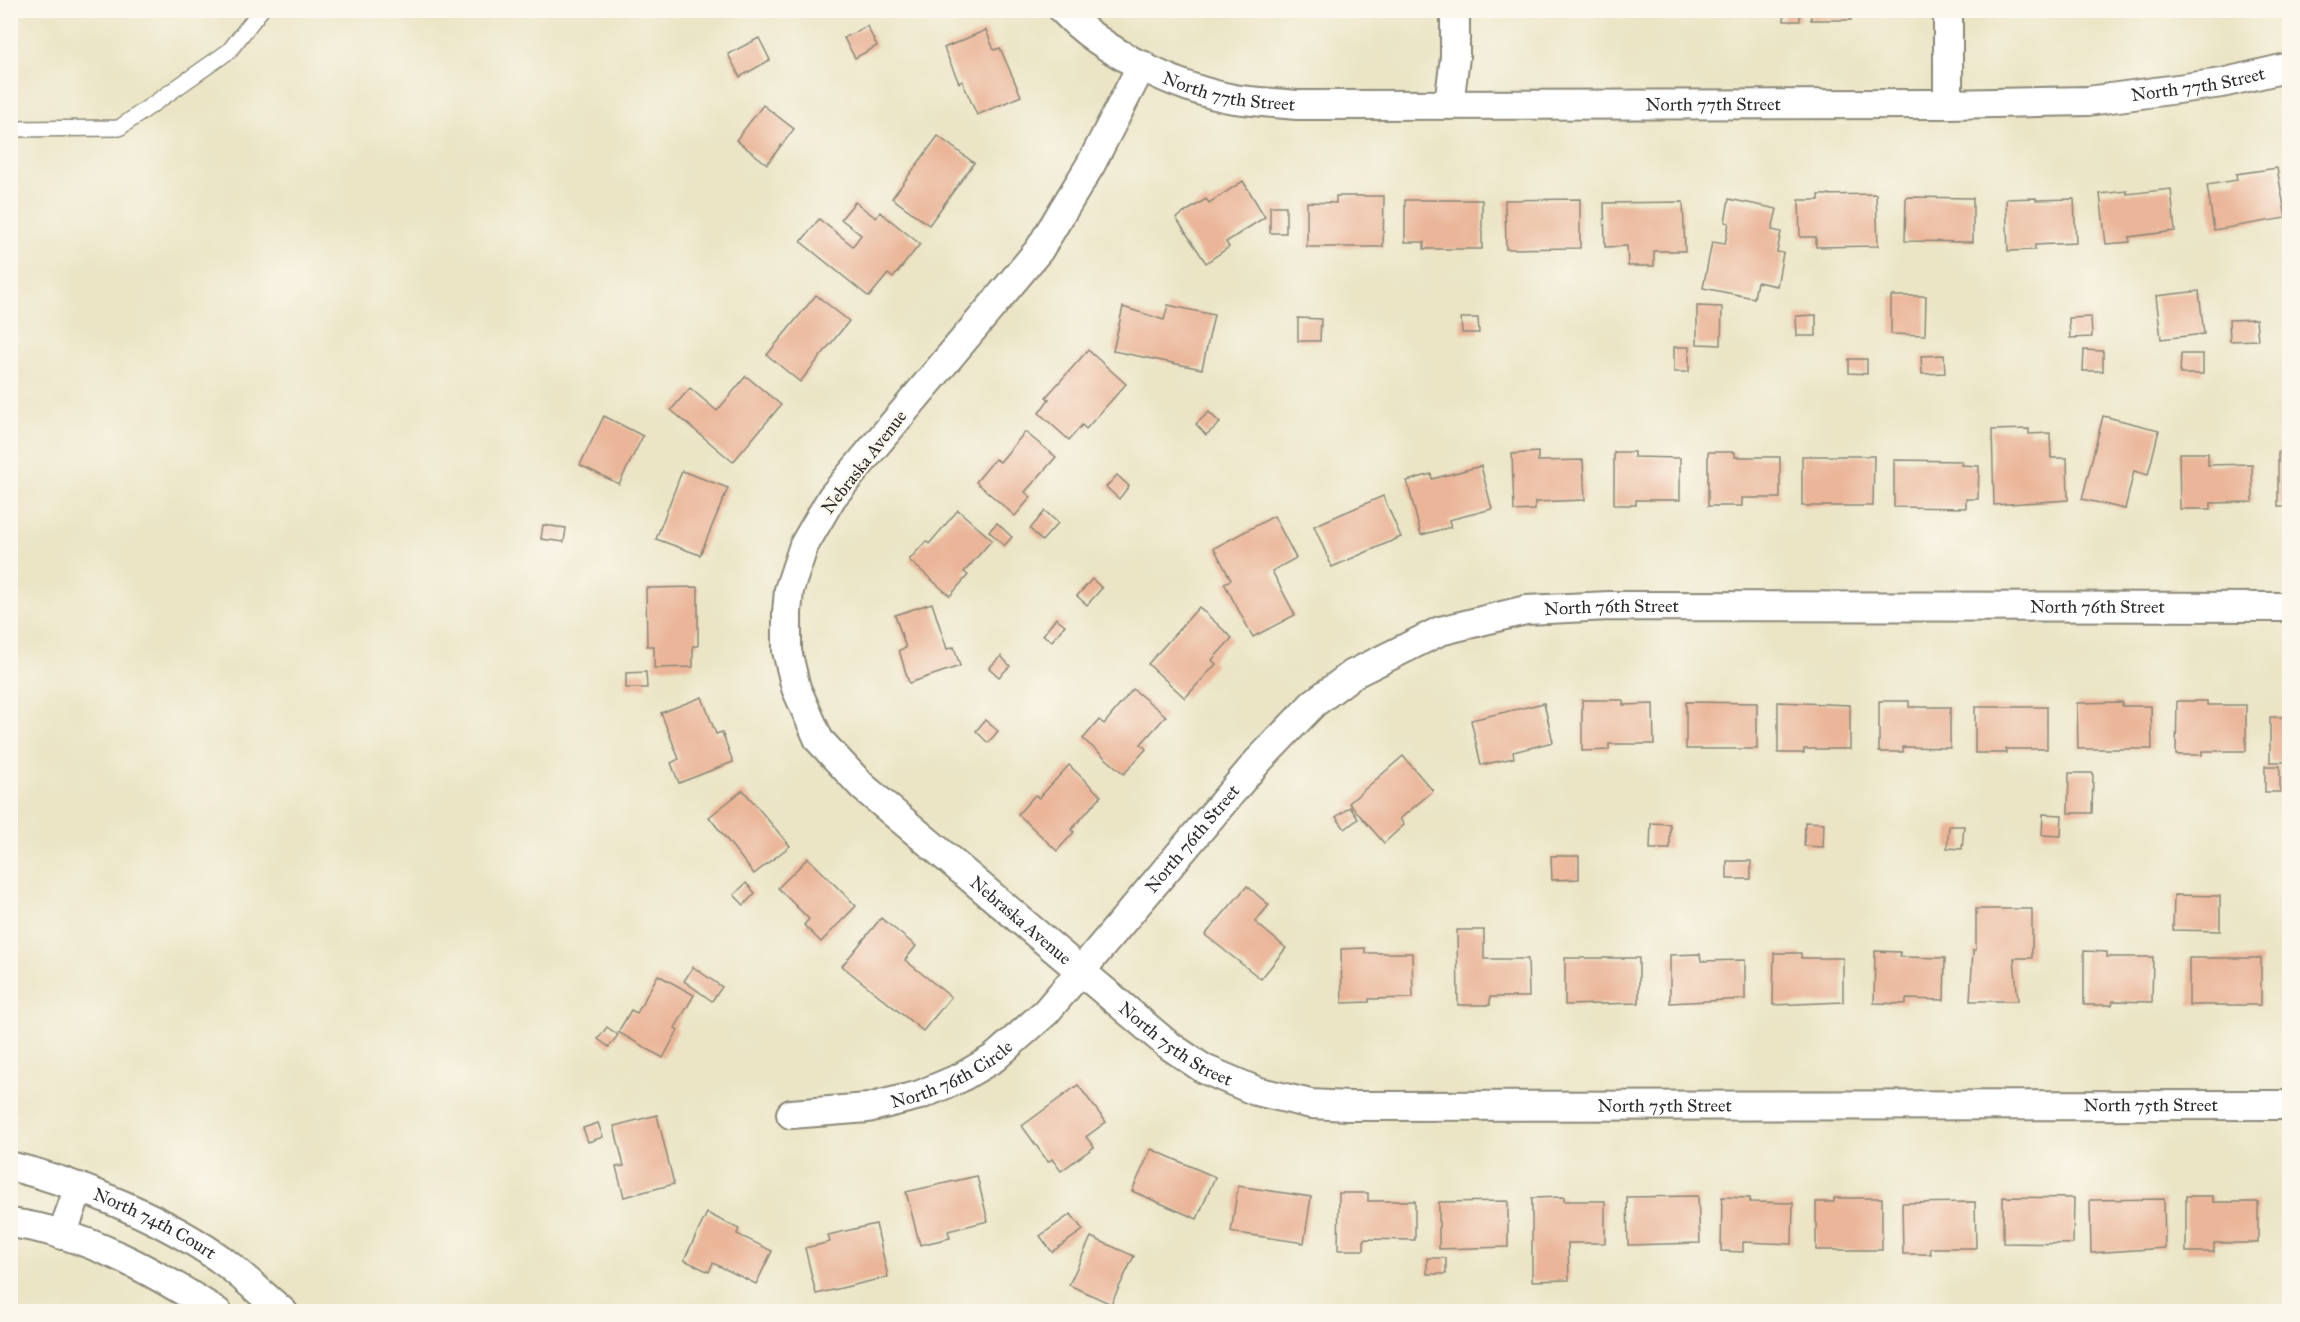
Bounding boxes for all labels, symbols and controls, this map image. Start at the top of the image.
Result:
street label: North 77th Street [2130,62,2268,106]
street label: North 77th Street [1159,67,1297,116]
street label: North 77th Street [1646,93,1782,115]
street label: Nebraska Avenue [817,406,911,518]
street label: North 76th Street [1543,595,1680,620]
street label: North 76th Street [2030,596,2166,618]
street label: North 76th Street [1140,780,1245,897]
street label: Nebraska Avenue [965,871,1076,969]
street label: North 75th Street [1114,997,1236,1091]
street label: North 76th Circle [888,1036,1017,1113]
street label: North 75th Street [2084,1094,2218,1116]
street label: North 75th Street [1598,1095,1732,1117]
street label: North 74th Court [90,1183,221,1264]

